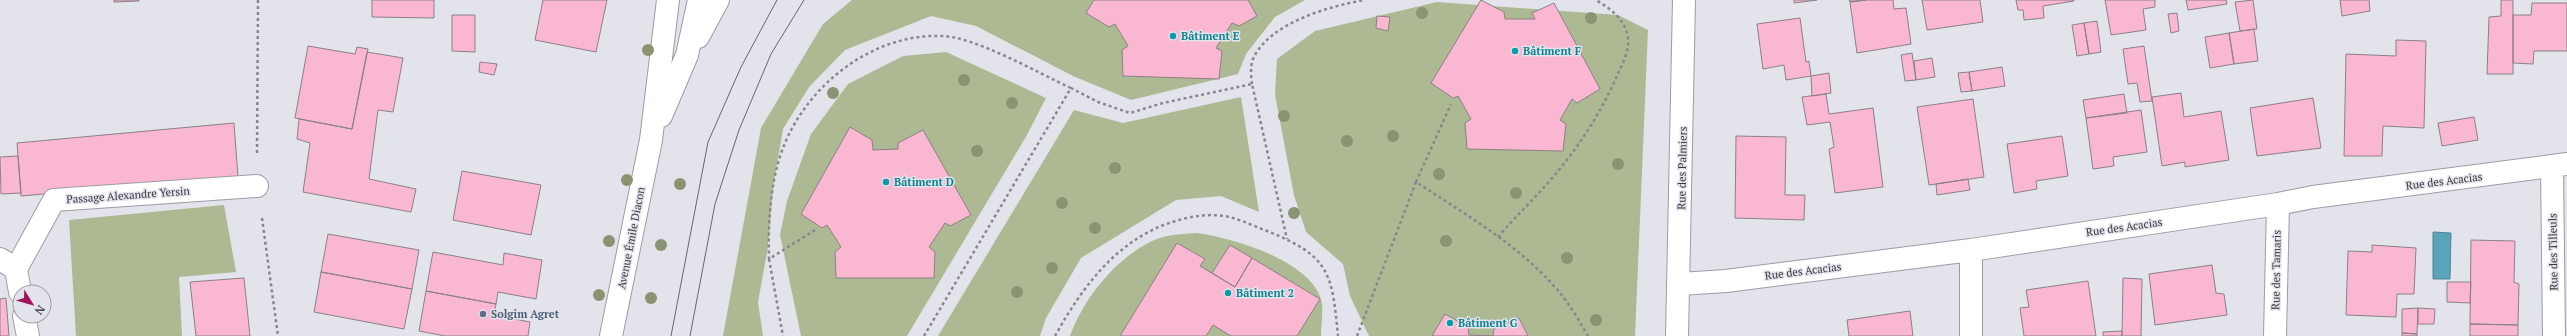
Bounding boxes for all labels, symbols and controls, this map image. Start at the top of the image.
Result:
place label: Bâtiment E [1181,29,1240,43]
marker: Bâtiment E [1168,31,1178,41]
place label: Bâtiment F [1523,44,1581,58]
marker: Bâtiment F [1510,46,1520,56]
street label: Rue des Palmiers [1674,126,1690,210]
street label: Rue des Acacias [2405,169,2483,193]
place label: Bâtiment D [894,175,954,189]
marker: Bâtiment D [881,177,891,187]
street label: Passage Alexandre Yersin [66,184,191,206]
street label: Avenue Émile Diacon [614,185,648,290]
street label: Rue des Tilleuls [2545,213,2561,291]
street label: Rue des Acacias [2085,215,2163,239]
street label: Rue des Tamaris [2268,230,2284,310]
street label: Rue des Acacias [1764,259,1842,283]
north arrow [12,284,52,324]
place label: Bâtiment 2 [1236,286,1294,300]
marker: Bâtiment 2 [1223,288,1233,298]
text: N [31,302,48,318]
place label: Solgim Agret [491,307,560,321]
marker: Solgim Agret [478,309,488,319]
place label: Bâtiment G [1458,316,1518,330]
marker: Bâtiment G [1445,318,1455,328]

